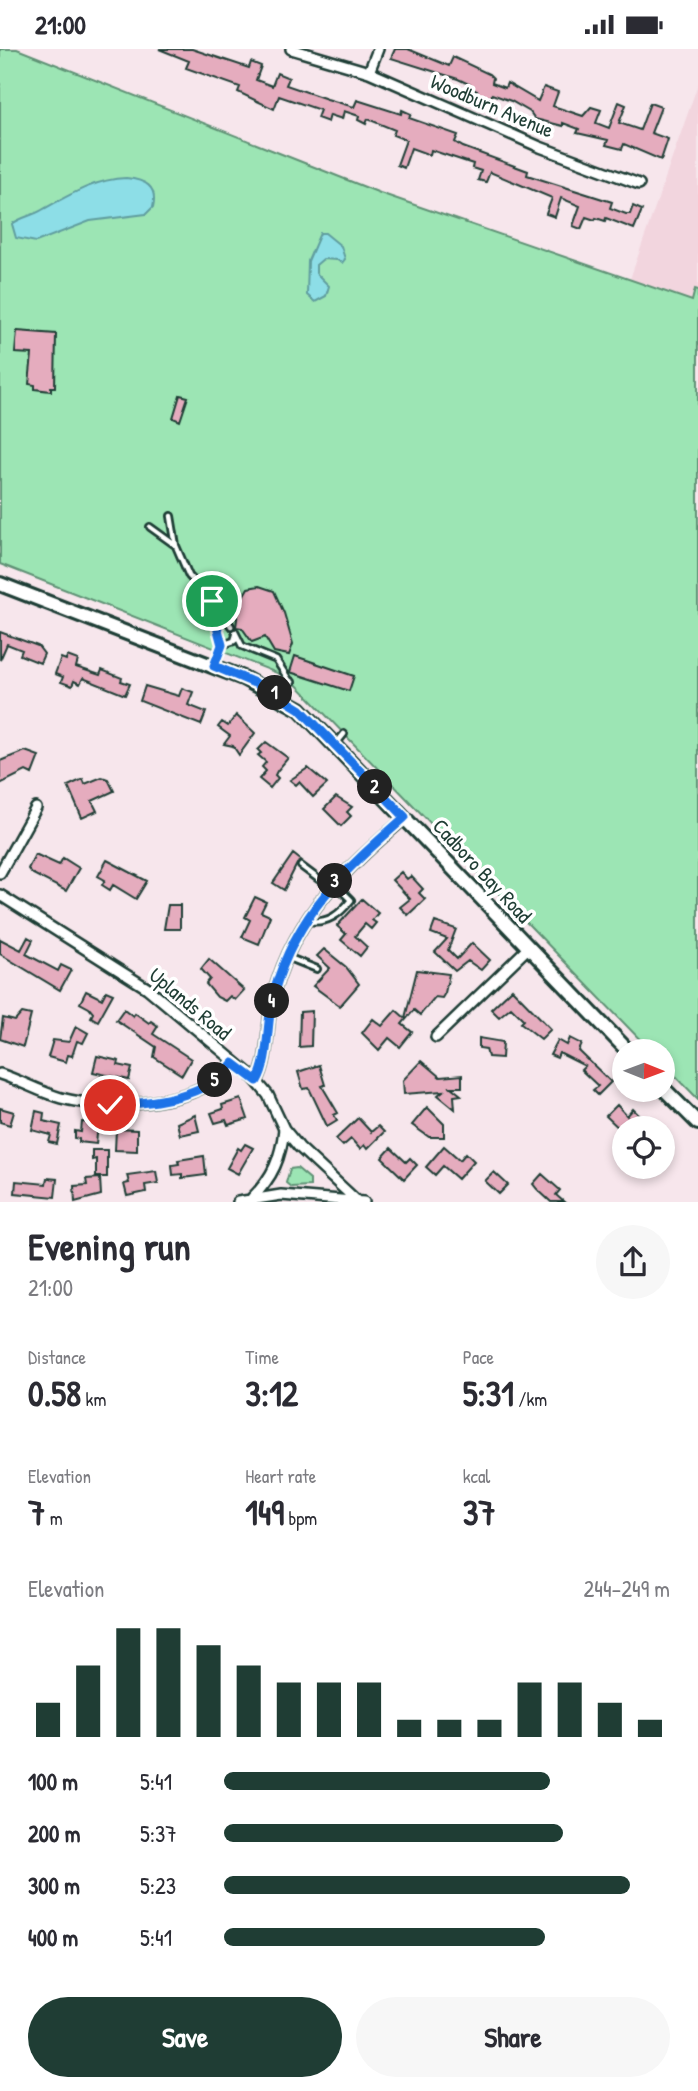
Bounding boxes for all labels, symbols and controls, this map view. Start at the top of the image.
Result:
text: 21:00 [35,7,86,42]
street label: Woodburn Avenue [426,67,558,144]
pin [182,571,242,631]
icon: arrive [193,582,231,620]
pin: 1 [258,675,292,711]
text: 1 [271,679,278,705]
pin: 2 [358,769,392,805]
text: 2 [370,773,379,799]
street label: Cadboro Bay Road [426,812,538,929]
pin: 3 [318,863,352,899]
text: 3 [330,867,339,893]
street label: Uplands Road [143,961,238,1047]
pin: 4 [254,983,290,1019]
text: 4 [268,987,275,1013]
north arrow [612,1039,676,1103]
map controls [612,1039,675,1179]
pin: 5 [198,1063,232,1097]
text: 5 [210,1066,219,1092]
pin [80,1075,140,1135]
icon: check [91,1086,129,1124]
button: locate [612,1116,675,1179]
text: Evening run [28,1220,191,1272]
button: share [596,1225,670,1299]
text: 21:00 [28,1272,73,1303]
text: Distance [28,1344,86,1370]
text: Time [245,1344,279,1370]
text: Pace [463,1344,494,1370]
text: 0.58 [28,1370,81,1417]
text: 3:12 [245,1370,298,1417]
text: 5:31 [463,1370,514,1417]
text: km [81,1386,106,1412]
text: /km [514,1386,547,1412]
text: Elevation [28,1463,91,1489]
text: Heart rate [245,1463,316,1489]
text: kcal [463,1463,490,1489]
text: 7 [28,1489,45,1536]
text: 149 [245,1489,284,1536]
text: 37 [463,1489,496,1536]
text: m [45,1505,63,1531]
text: bpm [284,1505,317,1531]
text: Elevation [28,1573,104,1604]
text: 244–249 m [584,1573,670,1604]
text: 100 m [28,1766,78,1797]
text: 5:41 [140,1766,172,1797]
text: 200 m [28,1818,80,1849]
text: 5:37 [140,1818,177,1849]
text: 300 m [28,1870,80,1901]
text: 5:23 [140,1870,176,1901]
text: 400 m [28,1922,78,1953]
text: 5:41 [140,1922,172,1953]
button: Save [28,1997,342,2077]
button: Share [356,1997,670,2077]

